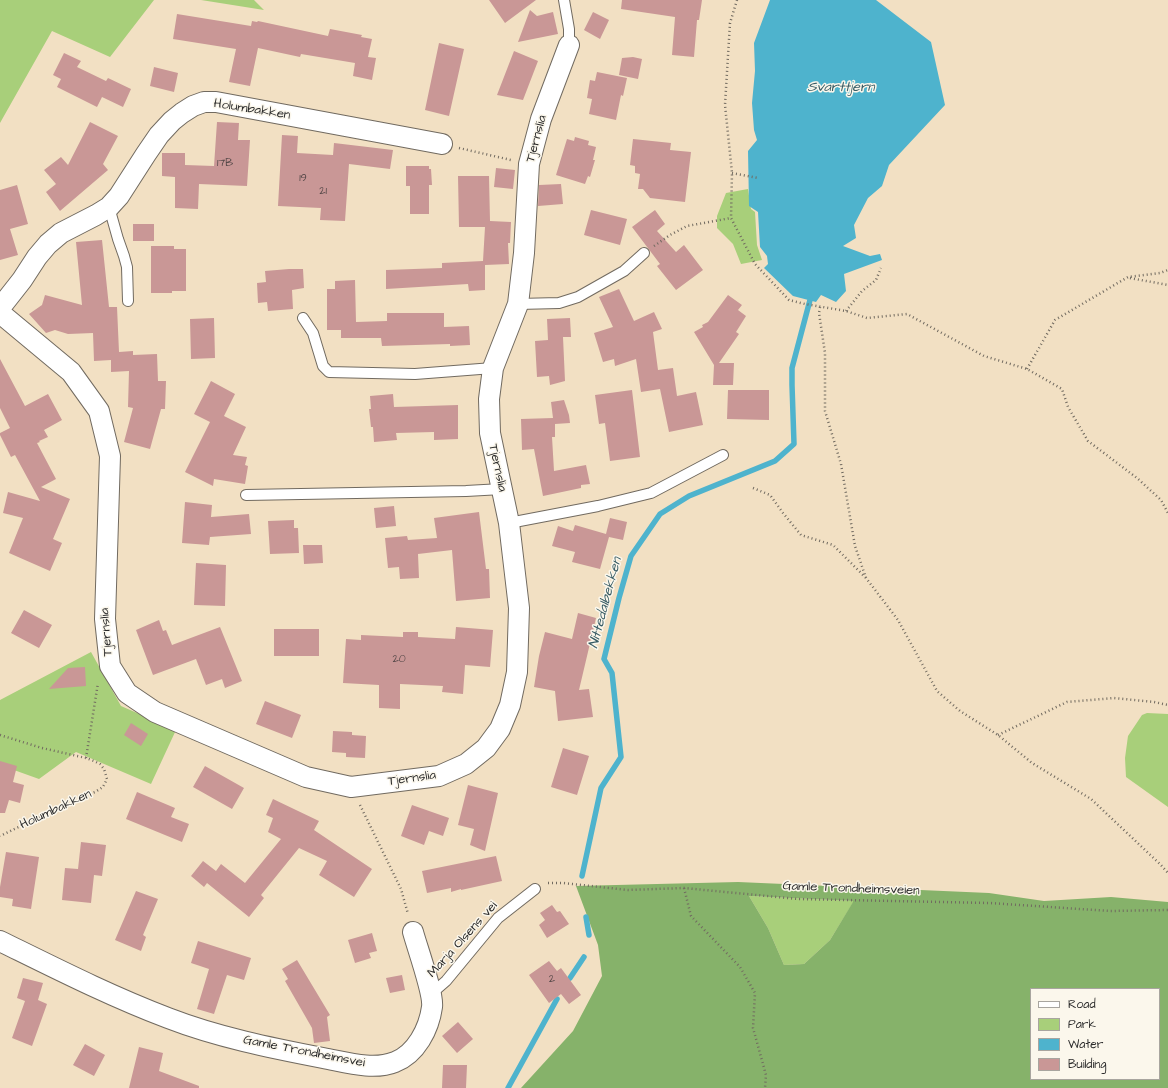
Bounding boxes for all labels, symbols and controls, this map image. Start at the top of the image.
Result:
water label: Svarttjern [807,80,875,96]
street label: Holumbakken [213,96,291,124]
street label: Tjernslia [523,114,551,164]
house number: 17B [217,157,233,171]
house number: 19 [299,172,307,186]
house number: 21 [319,185,327,199]
street label: Tjernslia [484,443,510,493]
water label: Nittedalbekken [586,556,626,650]
street label: Tjernslia [98,607,116,657]
house number: 20 [392,653,406,667]
street label: Tjernslia [387,768,437,790]
street label: Holumbakken [18,787,94,833]
street label: Gamle Trondheimsveien [782,879,920,899]
street label: Marja Olsens vei [425,899,501,981]
house number: 2 [549,973,555,987]
legend [1030,988,1160,1080]
text: Road [1068,996,1096,1013]
text: Park [1068,1016,1096,1033]
street label: Gamle Trondheimsvei [242,1033,366,1071]
text: Water [1068,1036,1103,1053]
text: Building [1068,1056,1106,1073]

